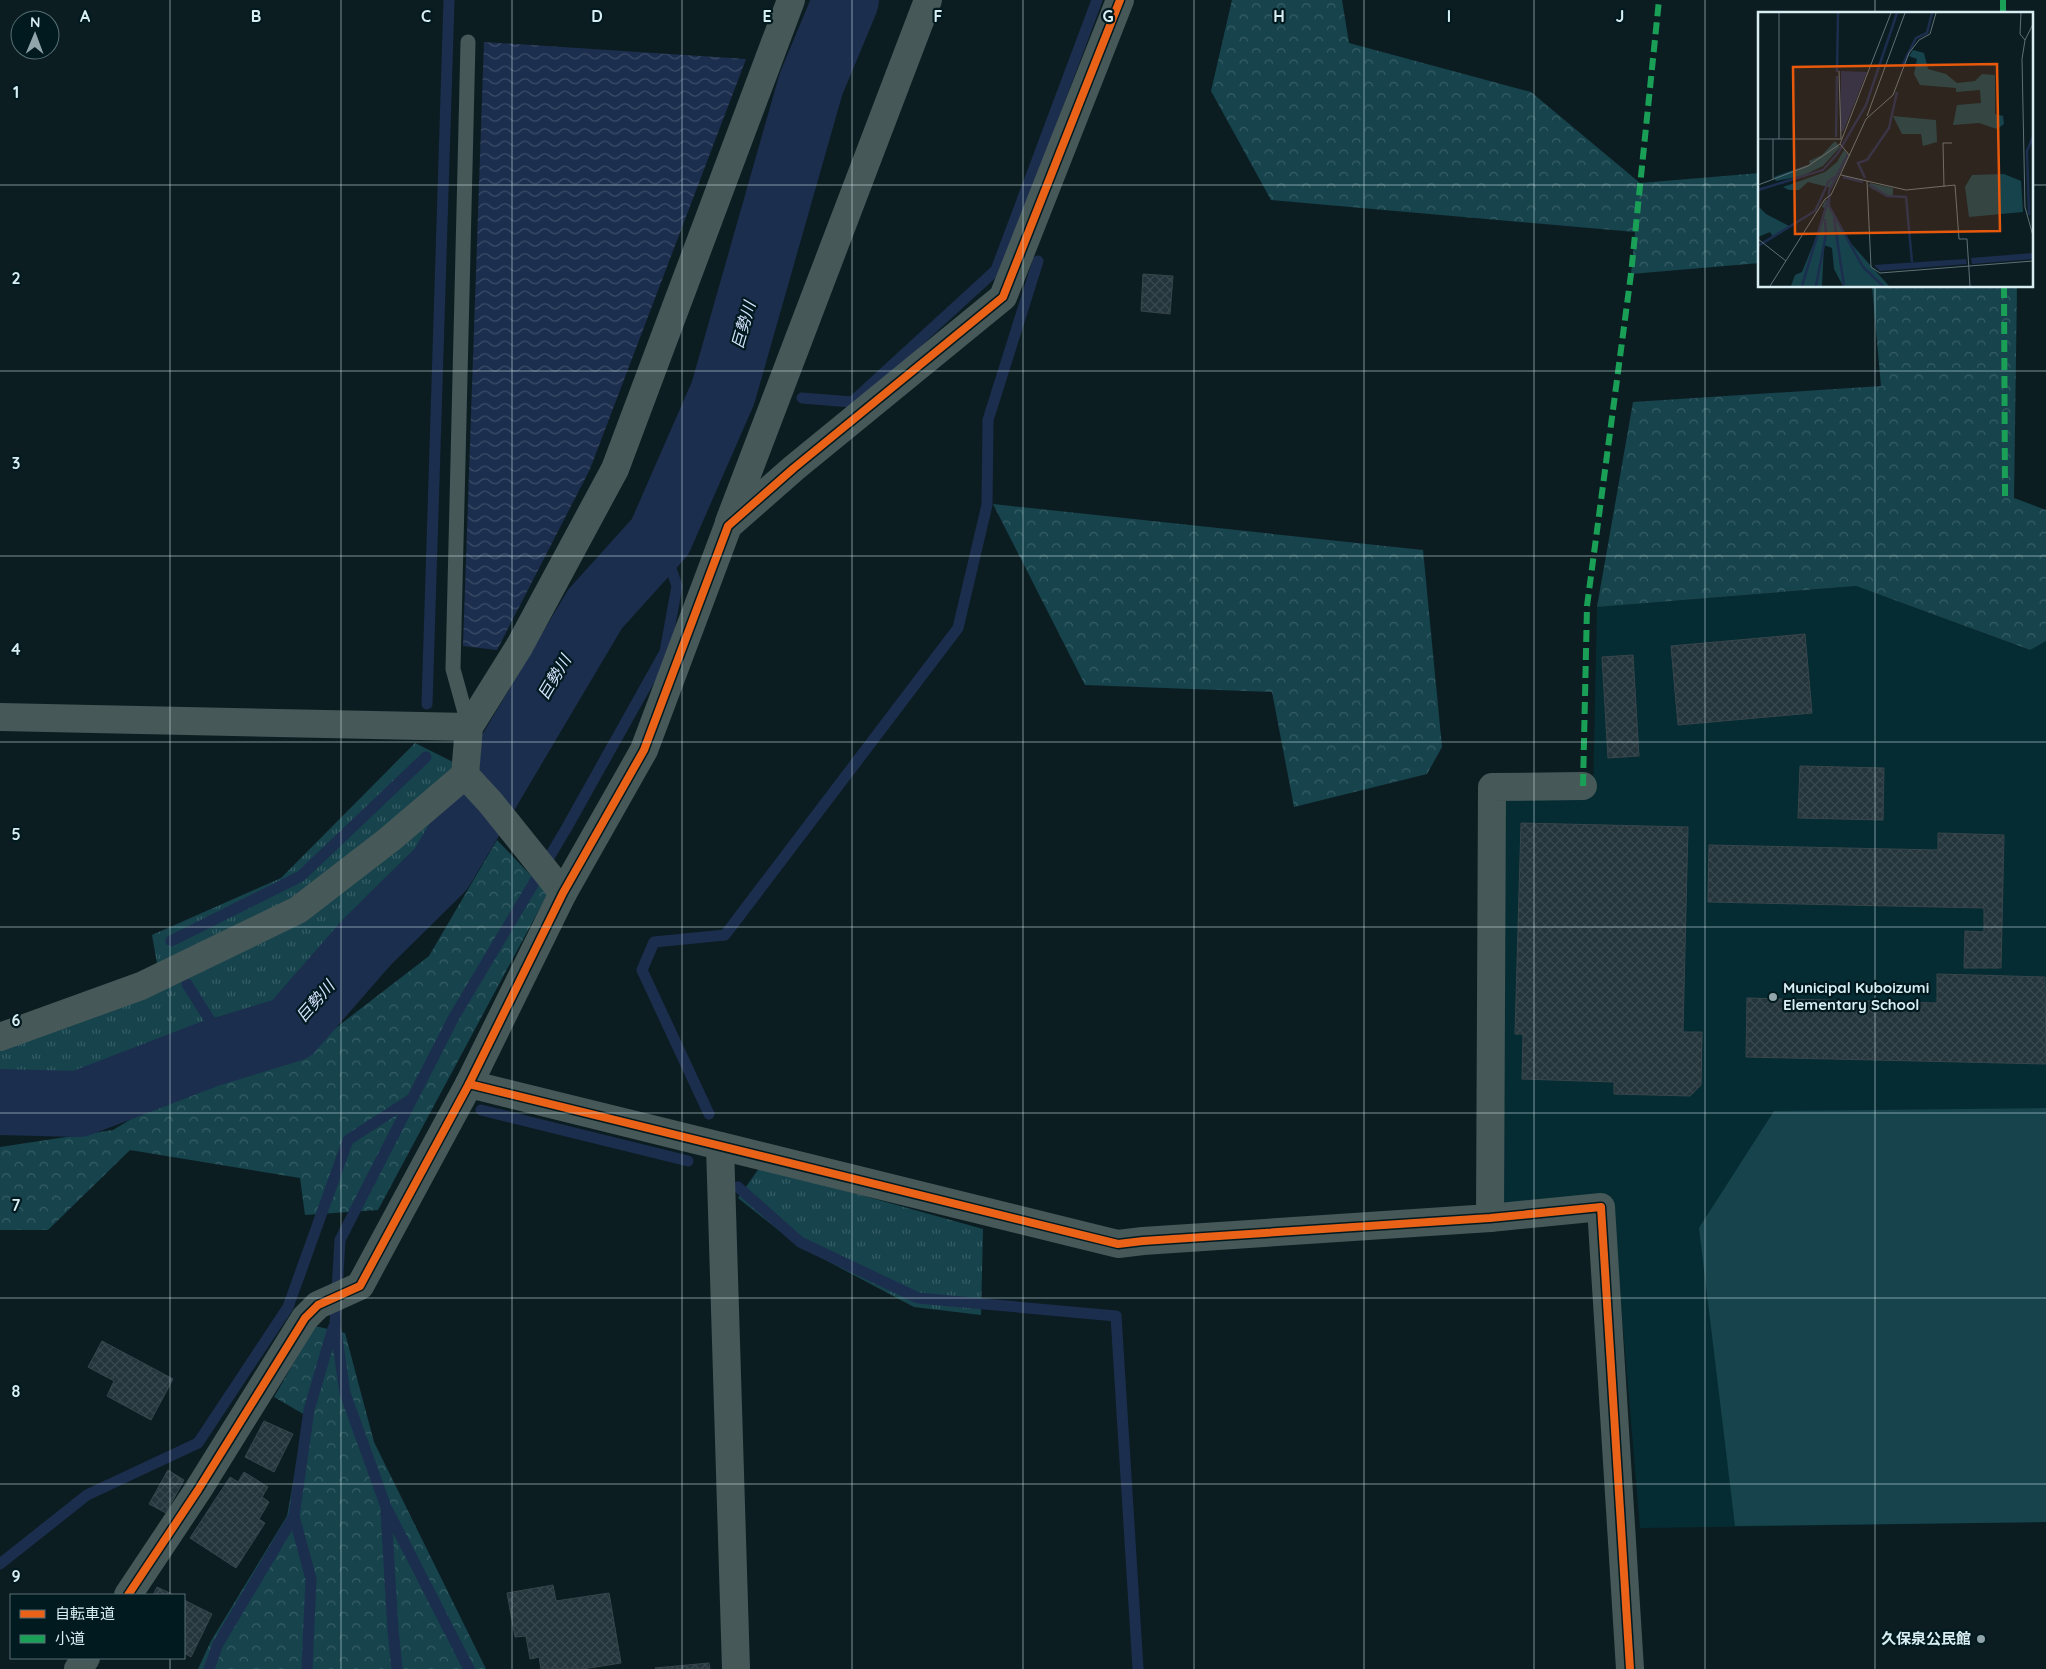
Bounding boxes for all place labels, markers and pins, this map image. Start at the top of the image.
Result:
place label: Municipal Kuboizumi Elementary School [1783,978,1929,1014]
marker: Municipal Kuboizumi Elementary School [1767,991,1779,1003]
place label: 久保泉公民館 [1881,1629,1971,1648]
marker: 久保泉公民館 [1975,1633,1987,1645]

